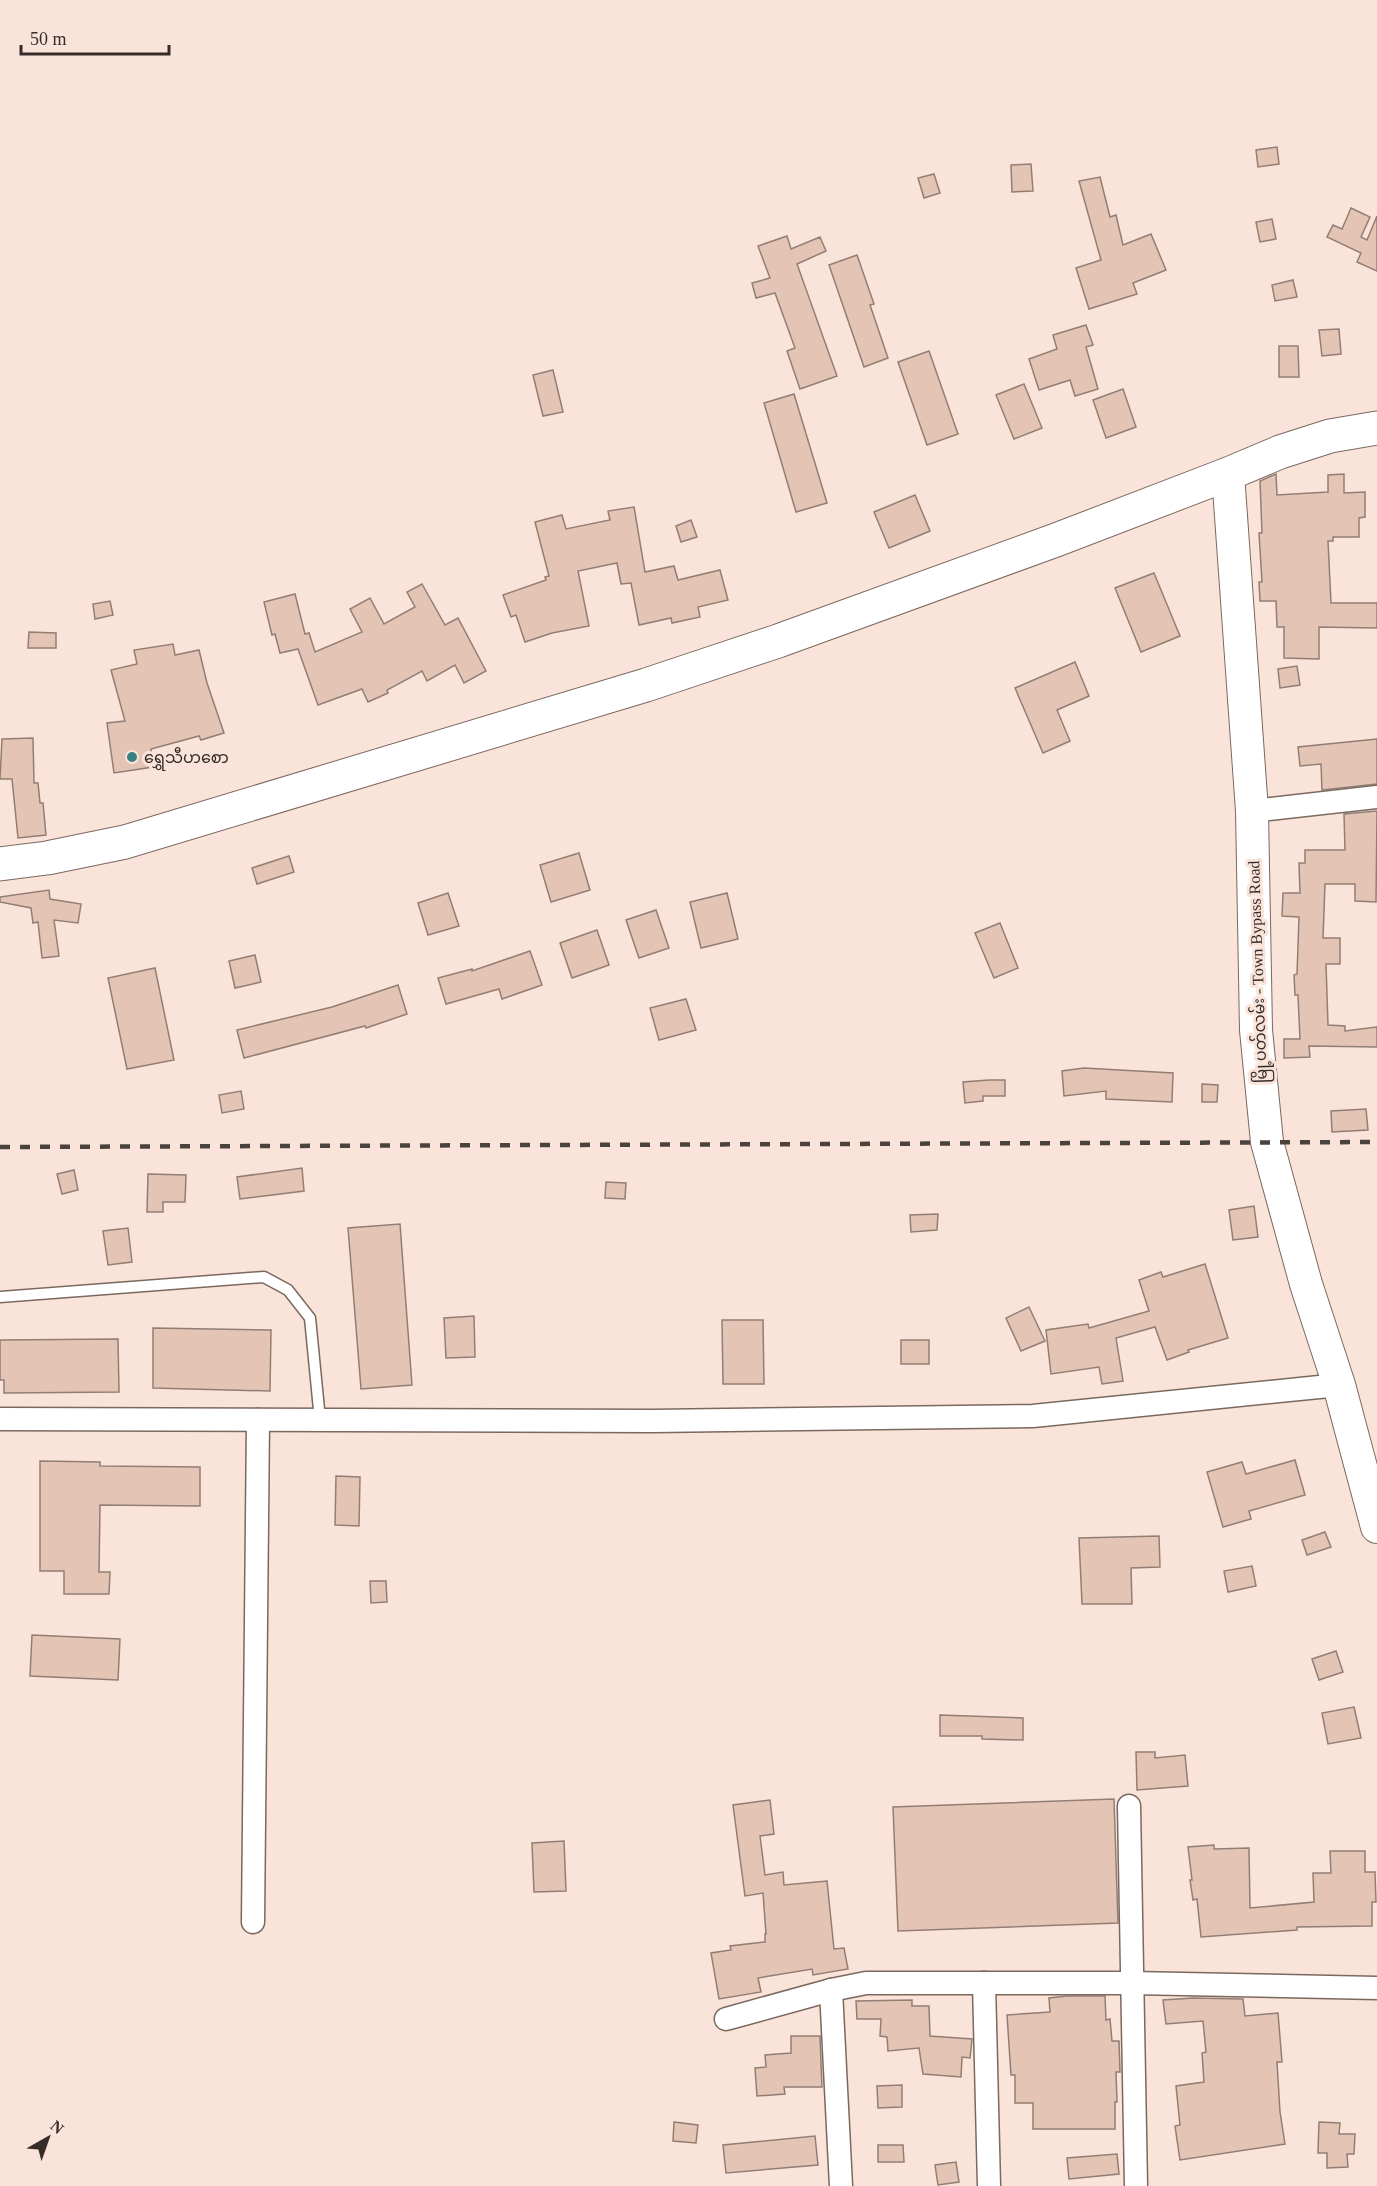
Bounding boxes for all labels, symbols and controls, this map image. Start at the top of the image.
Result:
scale bar [21,18,170,56]
text: 50 m [30,29,67,49]
place label: ရွှေသီဟစော [144,747,229,771]
marker: ရွှေသီဟစော [125,750,139,764]
street label: မြို့ပတ်လမ်း - Town Bypass Road [1242,860,1275,1084]
north arrow [18,2108,78,2168]
text: N [47,2117,68,2137]

